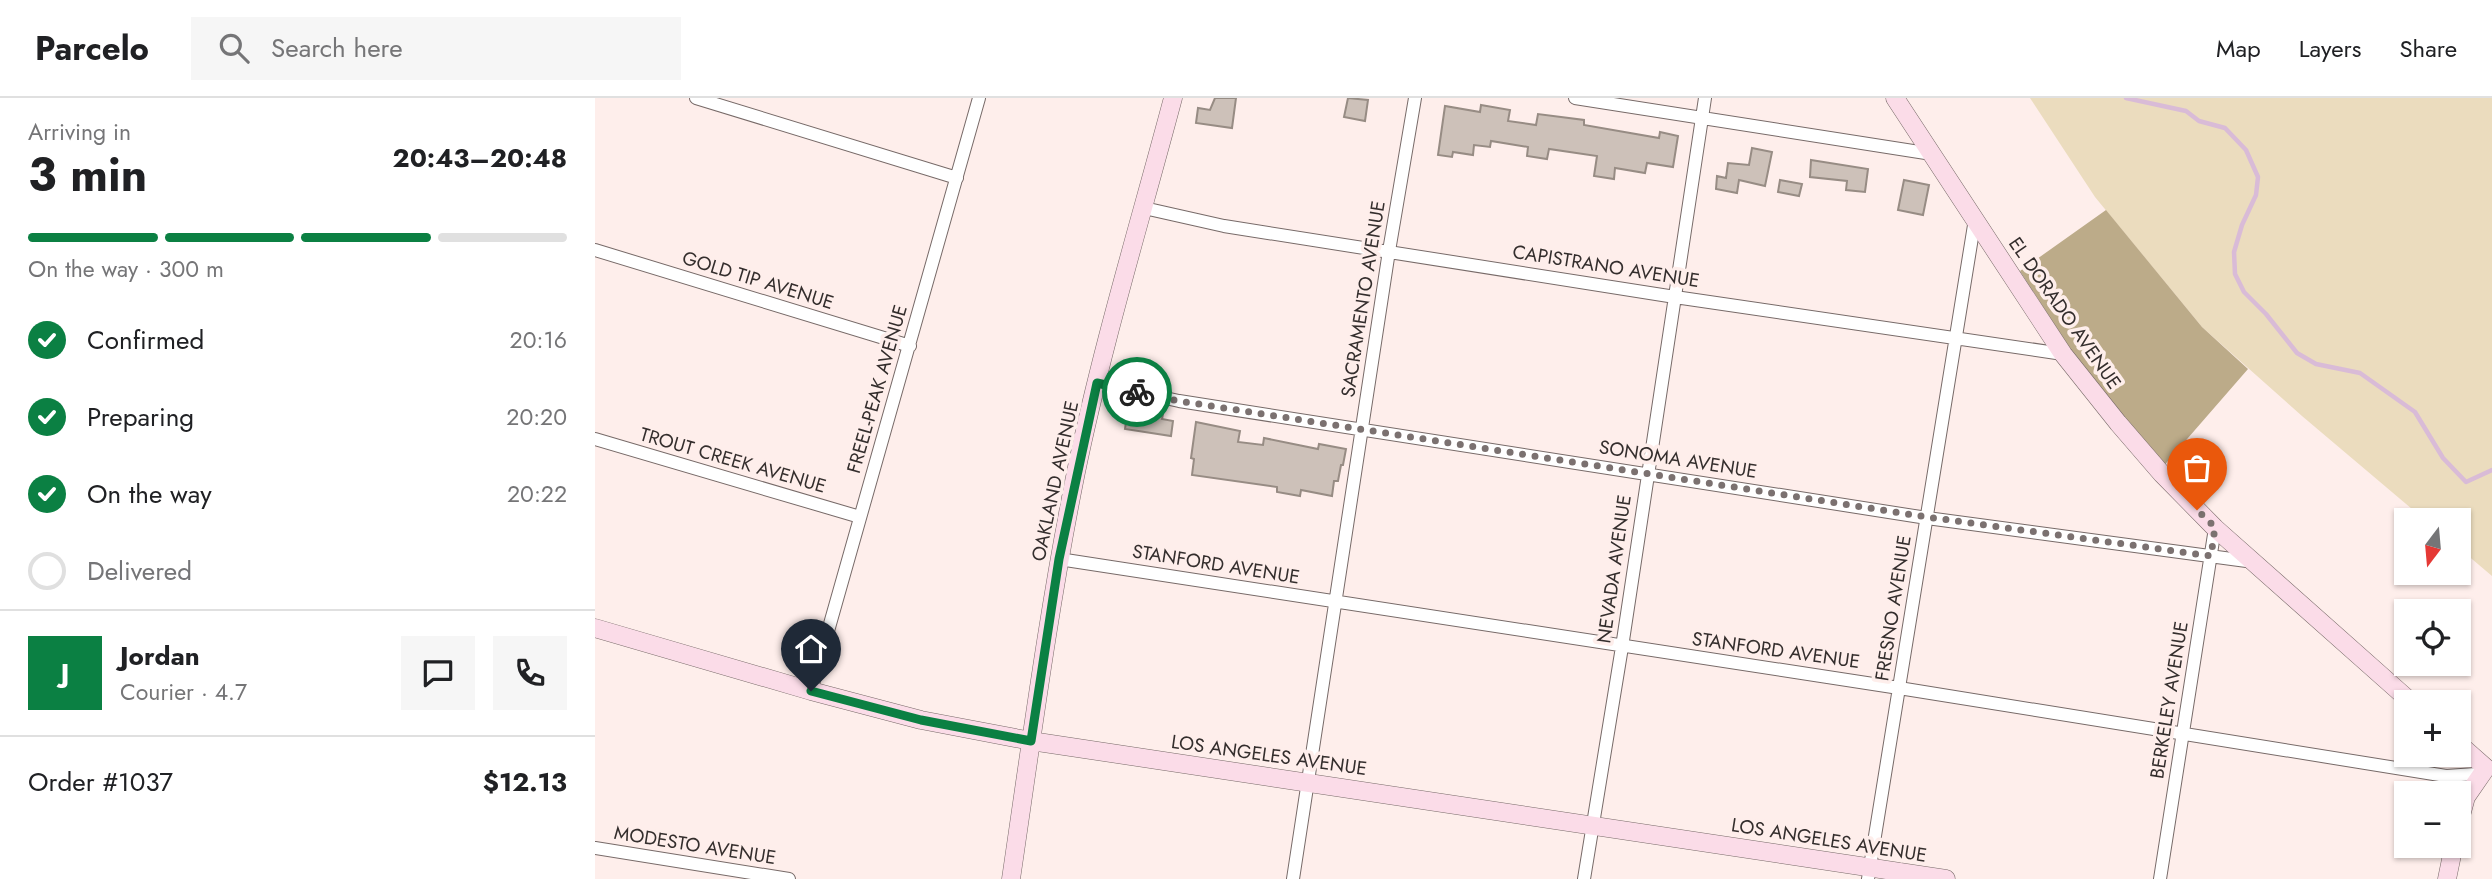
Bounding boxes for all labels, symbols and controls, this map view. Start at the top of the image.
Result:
search box [191,17,681,80]
text: Parcelo [35,25,149,72]
icon: search [215,29,253,67]
text: Search here [271,29,403,67]
text: Map [2216,31,2261,66]
text: Layers [2299,31,2361,66]
text: Share [2399,31,2457,66]
text: Arriving in [28,115,131,149]
text: 20:43–20:48 [393,139,567,177]
text: 3 min [28,142,147,208]
street label: SACRAMENTO AVENUE [1334,199,1392,399]
street label: EL DORADO AVENUE [2002,231,2128,395]
street label: CAPISTRANO AVENUE [1511,238,1701,294]
street label: GOLD TIP AVENUE [679,244,837,316]
text: On the way · 300 m [28,252,224,286]
street label: FREEL-PEAK AVENUE [840,302,914,476]
icon: check [28,321,66,359]
text: Confirmed [87,321,204,359]
text: 20:16 [510,323,567,357]
courier [1102,357,1172,427]
icon: bike [1118,373,1156,411]
icon: check [28,398,66,436]
text: Preparing [87,398,194,436]
street label: OAKLAND AVENUE [1025,398,1085,564]
text: 20:20 [506,400,567,434]
street label: TROUT CREEK AVENUE [637,420,829,500]
street label: SONOMA AVENUE [1597,433,1759,485]
pin [2167,438,2227,510]
icon: bag [2178,449,2216,487]
icon: check [28,475,66,513]
text: On the way [87,475,212,513]
text: 20:22 [507,477,567,511]
street label: NEVADA AVENUE [1590,493,1638,645]
north arrow [2394,508,2471,584]
map controls [2394,508,2471,858]
street label: FRESNO AVENUE [1868,533,1918,683]
street label: STANFORD AVENUE [1130,537,1302,591]
text: Delivered [87,552,192,590]
button: locate [2394,599,2471,676]
pin [781,619,841,691]
street label: BERKELEY AVENUE [2143,619,2195,781]
street label: STANFORD AVENUE [1690,625,1862,675]
icon: home [792,630,830,668]
button: chat [401,636,475,710]
button: phone [493,636,567,710]
text: Jordan [120,637,200,675]
text: J [61,654,69,692]
text: Courier · 4.7 [120,675,247,709]
button: + [2394,690,2471,767]
street label: LOS ANGELES AVENUE [1169,728,1369,782]
text: Order #1037 [28,763,173,801]
text: $12.13 [483,763,567,801]
button: − [2394,781,2471,858]
street label: LOS ANGELES AVENUE [1729,811,1929,869]
street label: MODESTO AVENUE [612,819,778,871]

